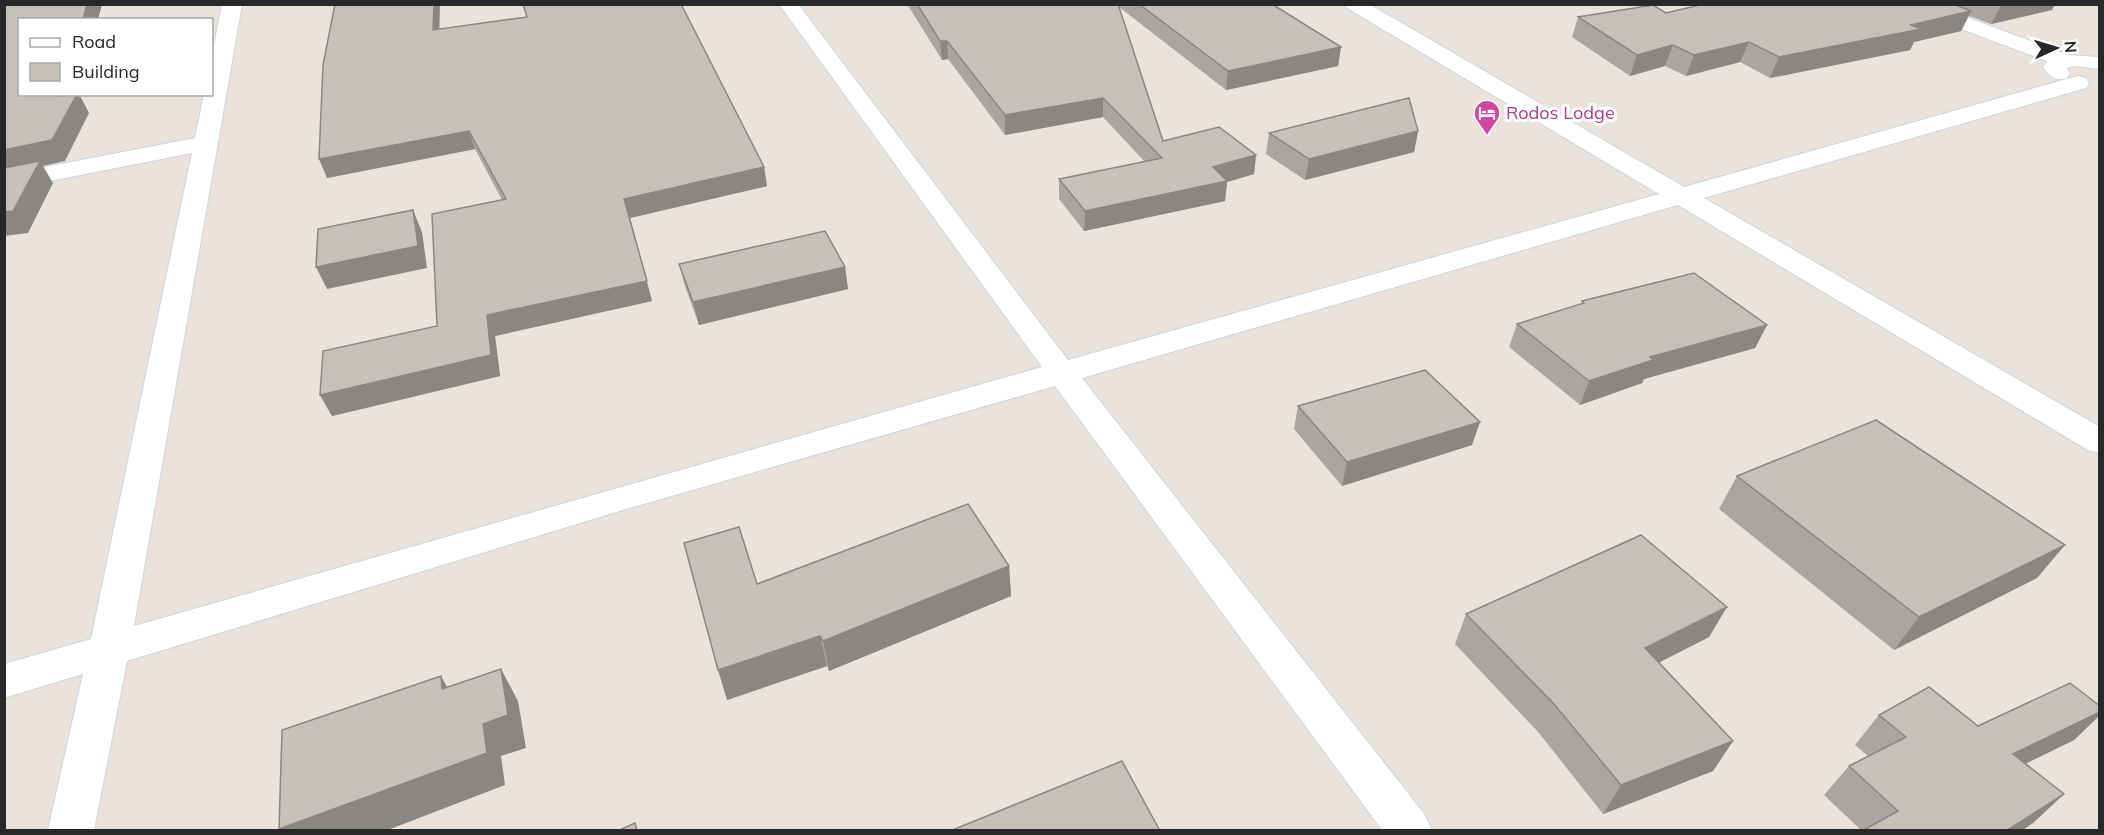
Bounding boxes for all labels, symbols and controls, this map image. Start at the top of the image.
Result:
legend [18,18,213,96]
north arrow [2026,18,2086,78]
text: Road [72,30,116,53]
text: N [2061,40,2081,54]
text: Building [72,60,140,83]
hotel icon: Rodos Lodge [1472,98,1502,136]
place label: Rodos Lodge [1506,101,1615,124]

